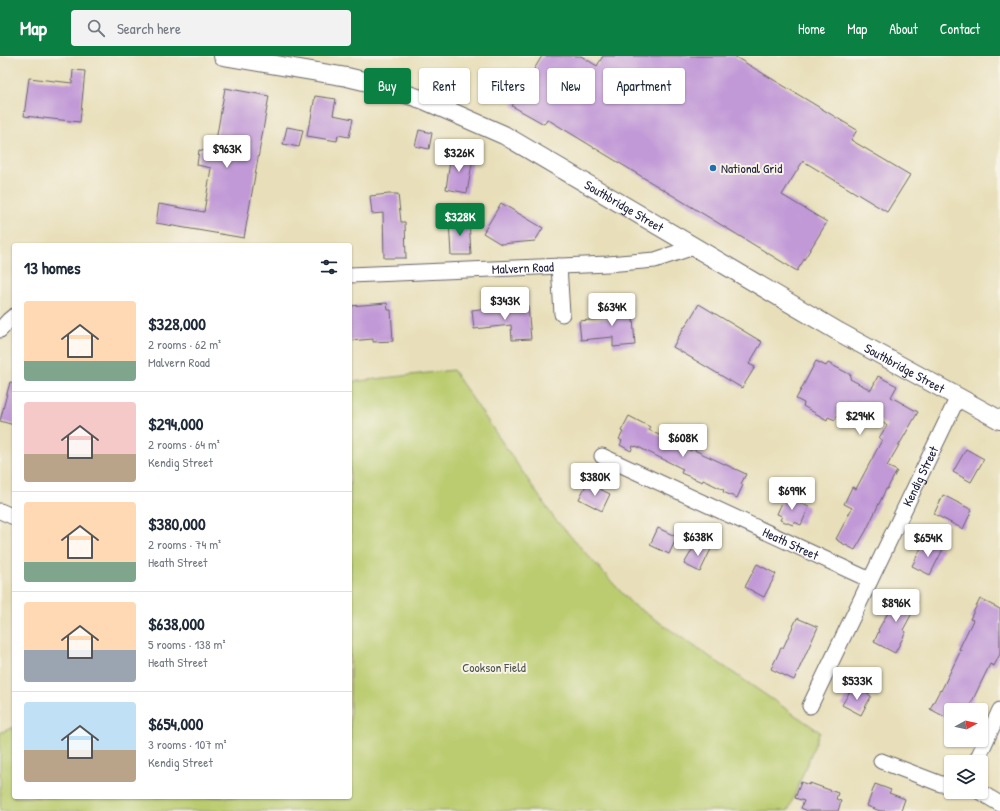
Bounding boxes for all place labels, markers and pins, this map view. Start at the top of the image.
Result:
pin: $963K [199,135,255,169]
pin: $326K [431,139,487,173]
place label: National Grid [721,159,782,177]
marker: National Grid [708,163,718,173]
pin: $328K [432,203,488,237]
pin: $343K [477,287,533,321]
pin: $634K [584,293,640,327]
pin: $294K [832,402,888,436]
pin: $608K [655,424,711,458]
pin: $380K [567,463,623,497]
pin: $699K [764,477,820,511]
pin: $638K [670,523,726,557]
pin: $654K [900,524,956,558]
pin: $896K [868,589,924,623]
pin: $533K [829,667,885,701]

